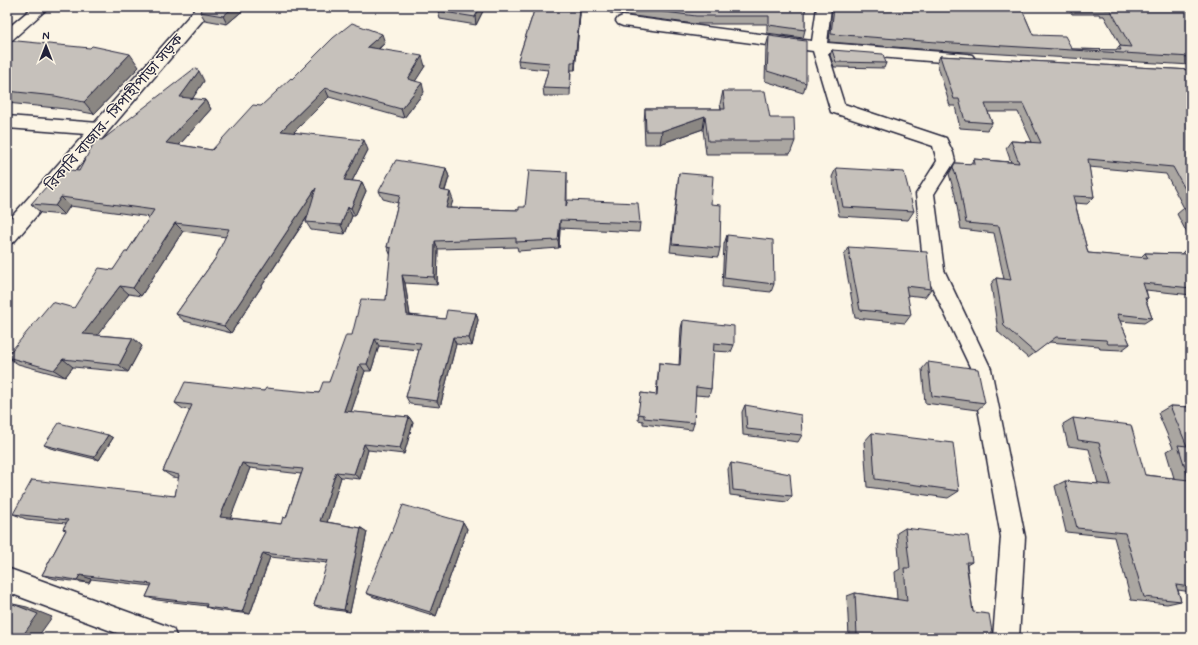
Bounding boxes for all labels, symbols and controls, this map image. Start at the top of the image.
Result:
north arrow [26,26,66,66]
street label: রিকাবি বাজার- সিপাহীপাড়া সড়ক [41,29,189,196]
text: N [42,30,50,44]

